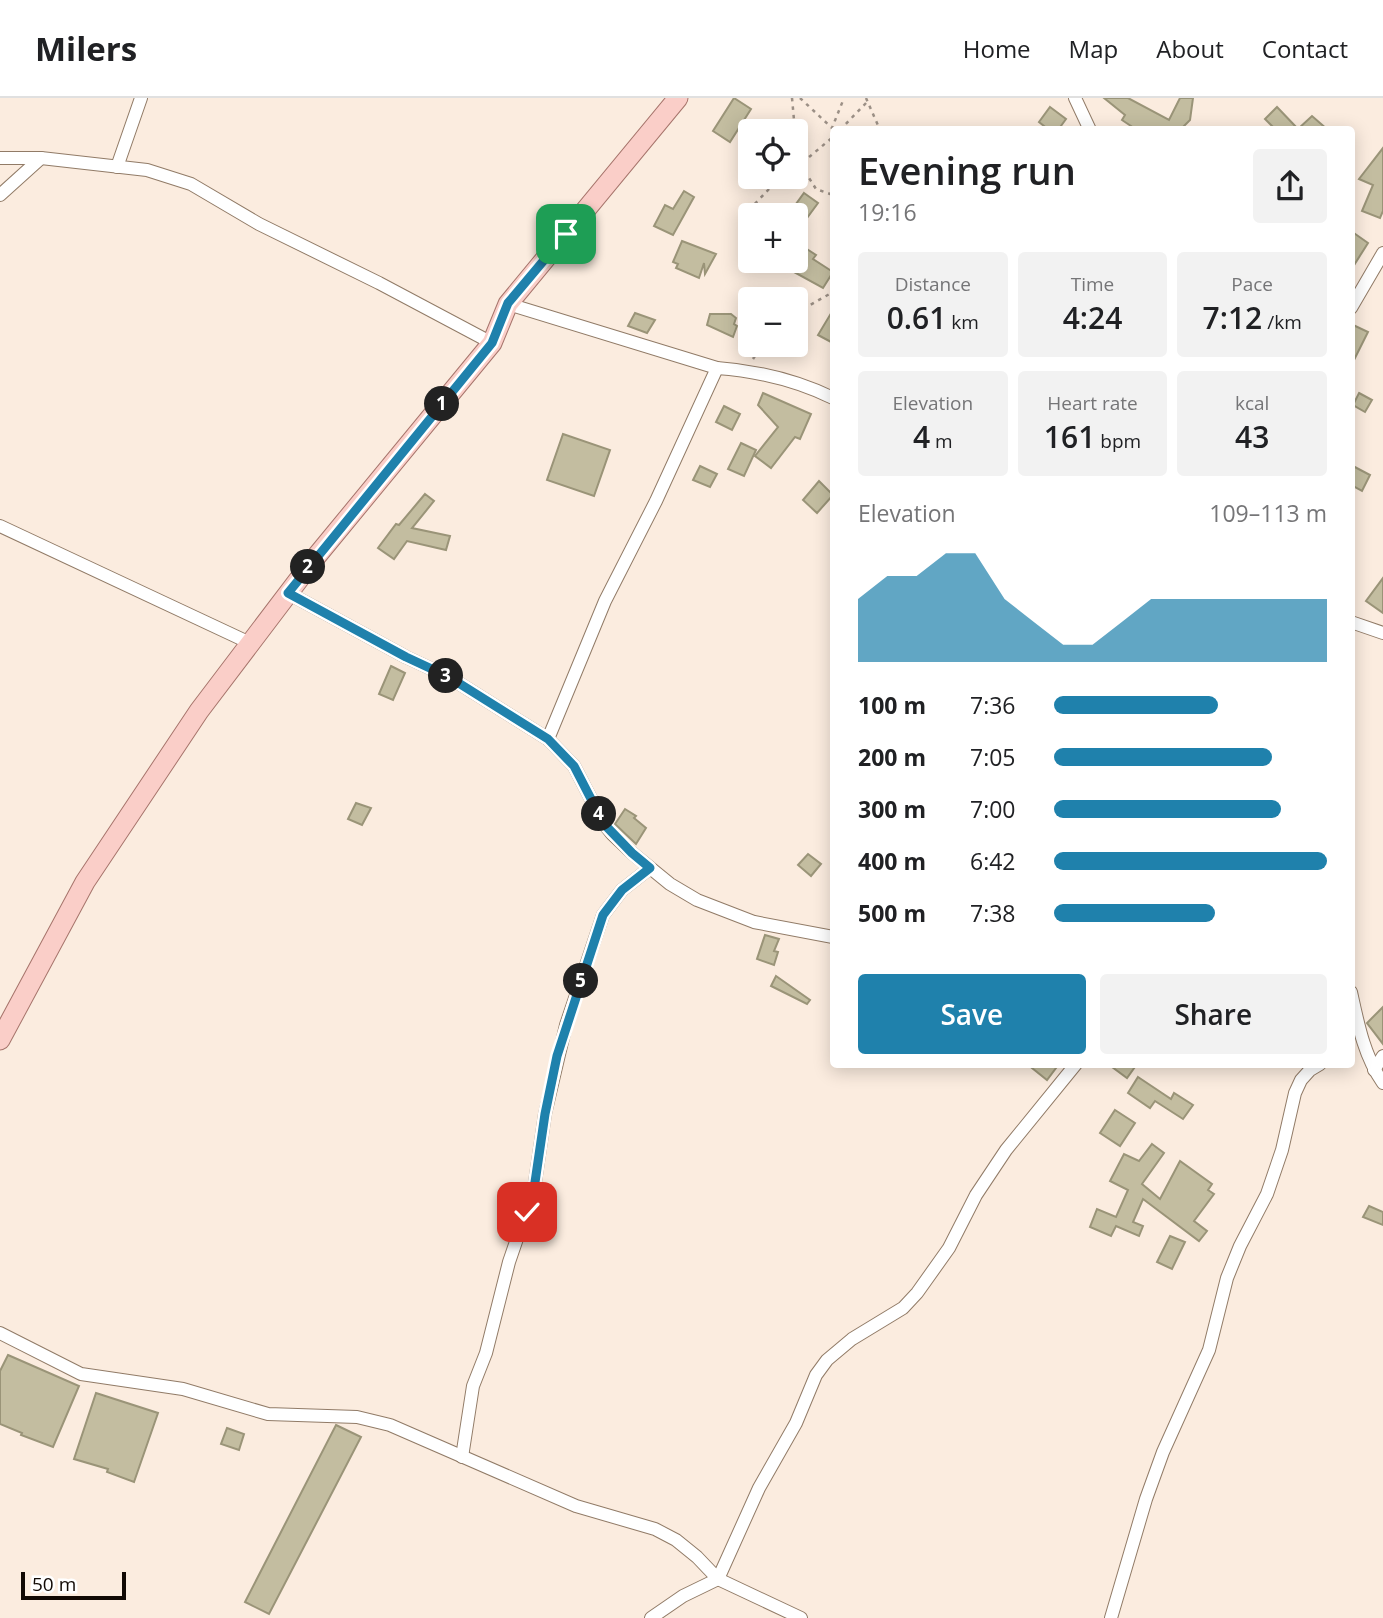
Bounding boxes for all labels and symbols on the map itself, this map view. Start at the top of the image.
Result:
pin [536,204,596,264]
pin: 1 [424,386,460,422]
pin: 2 [290,550,326,584]
pin: 3 [428,658,464,694]
pin: 4 [582,796,616,832]
pin: 5 [564,964,598,998]
pin [497,1182,557,1242]
scale bar [21,1569,126,1601]

